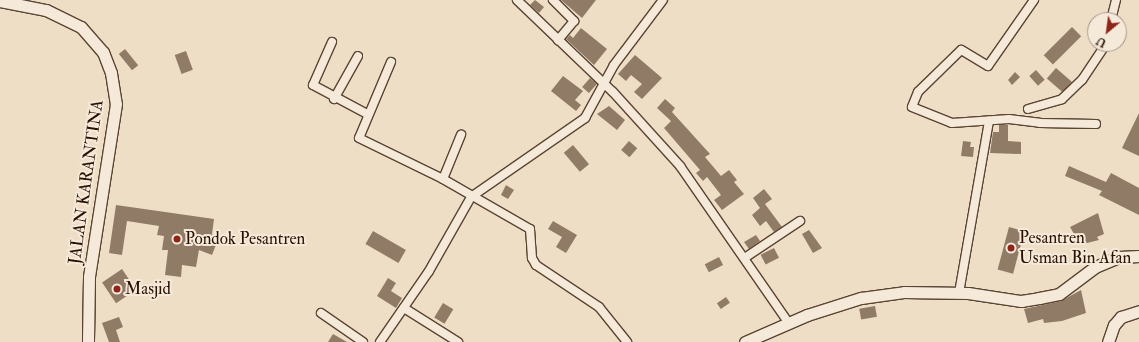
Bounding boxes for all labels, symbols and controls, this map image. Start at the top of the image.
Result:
north arrow [1087,12,1127,52]
text: U [1094,34,1109,50]
street label: JALAN KARANTINA [64,98,108,266]
place label: Pesantren Usman Bin Afan [1019,228,1131,268]
place label: Pondok Pesantren [185,229,305,249]
marker: Pondok Pesantren [172,234,182,244]
marker: Pesantren Usman Bin Afan [1006,243,1016,253]
place label: Masjid [125,279,171,299]
marker: Masjid [112,284,122,294]

